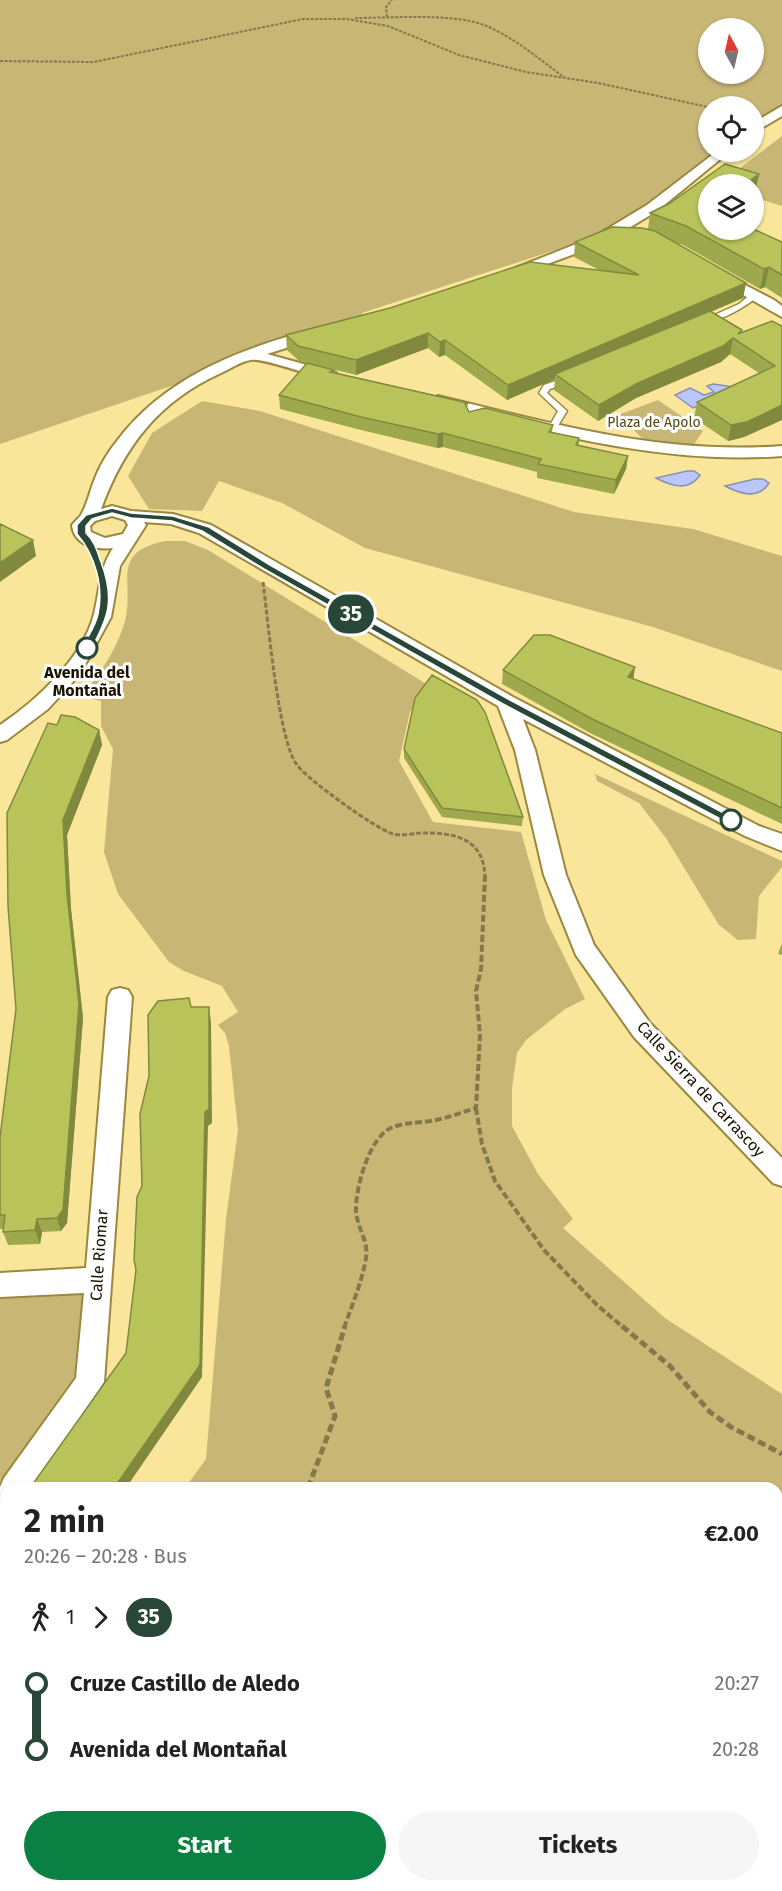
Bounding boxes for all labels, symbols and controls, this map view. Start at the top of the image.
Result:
north arrow [698,18,764,84]
map controls [698,18,764,240]
button: locate [698,96,764,162]
button: layers [698,174,764,240]
park label: Plaza de Apolo [607,414,701,431]
line badge: 35 [324,594,378,634]
text: 35 [340,601,362,627]
marker: Avenida del Montañal [76,637,98,659]
place label: Avenida del Montañal [43,663,130,700]
unlabelled marker [720,809,742,831]
street label: Calle Sierra de Carrascoy [633,1017,769,1161]
street label: Calle Riomar [86,1208,112,1301]
text: 2 min [24,1501,105,1541]
text: €2.00 [704,1520,759,1547]
text: 20:26 – 20:28 · Bus [24,1544,187,1568]
icon: walk [24,1601,57,1634]
icon: forward [84,1601,117,1634]
text: 35 [138,1604,160,1630]
text: 1 [66,1605,75,1629]
text: Cruze Castillo de Aledo [70,1670,300,1697]
text: 20:27 [715,1671,759,1695]
text: Avenida del Montañal [70,1736,287,1763]
text: 20:28 [712,1737,759,1761]
button: Start [24,1811,386,1880]
button: Tickets [398,1811,759,1880]

